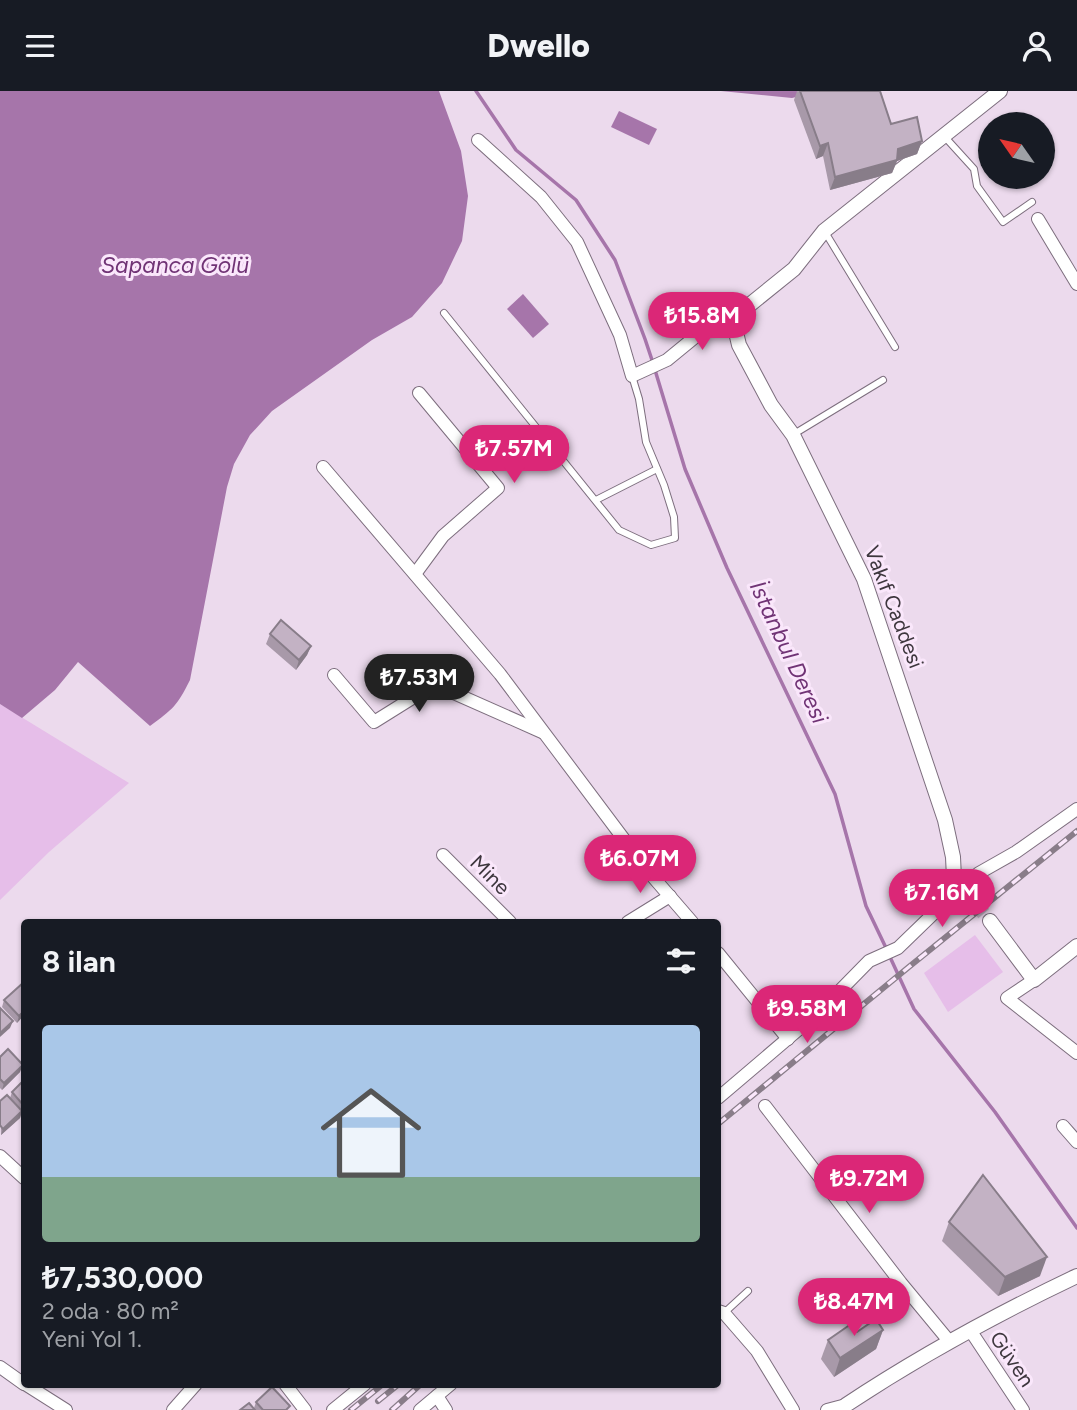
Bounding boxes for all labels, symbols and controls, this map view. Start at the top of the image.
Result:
icon: menu [21,27,59,65]
text: Dwello [487,27,590,65]
icon: person [1018,27,1056,65]
north arrow [978,112,1055,189]
map controls [978,112,1055,189]
water label: Sapanca Gölü [101,251,249,279]
pin: ₺15.8M [645,293,759,352]
text: ₺15.8M [664,301,740,329]
pin: ₺7.57M [457,425,571,485]
text: ₺7.57M [475,434,553,462]
street label: Vakıf Caddesi [860,542,929,672]
water label: İstanbul Deresi [744,576,835,728]
pin: ₺7.53M [362,655,476,714]
text: ₺7.53M [380,663,458,691]
pin: ₺6.07M [583,835,697,895]
text: ₺6.07M [600,844,680,872]
street label: Mine [465,850,515,900]
pin: ₺7.16M [885,869,999,929]
text: ₺7.16M [905,878,979,906]
icon: filters [662,942,700,980]
text: 8 ilan [42,943,116,980]
pin: ₺9.58M [750,985,864,1045]
text: ₺9.58M [767,994,847,1022]
icon: home [308,1070,434,1196]
pin: ₺9.72M [812,1155,926,1215]
text: ₺9.72M [830,1164,908,1192]
text: ₺7,530,000 [42,1259,203,1296]
pin: ₺8.47M [797,1279,911,1338]
text: ₺8.47M [814,1287,894,1315]
text: 2 oda · 80 m² [42,1297,179,1325]
text: Yeni Yol 1. [42,1325,142,1353]
street label: Güven [985,1326,1040,1391]

